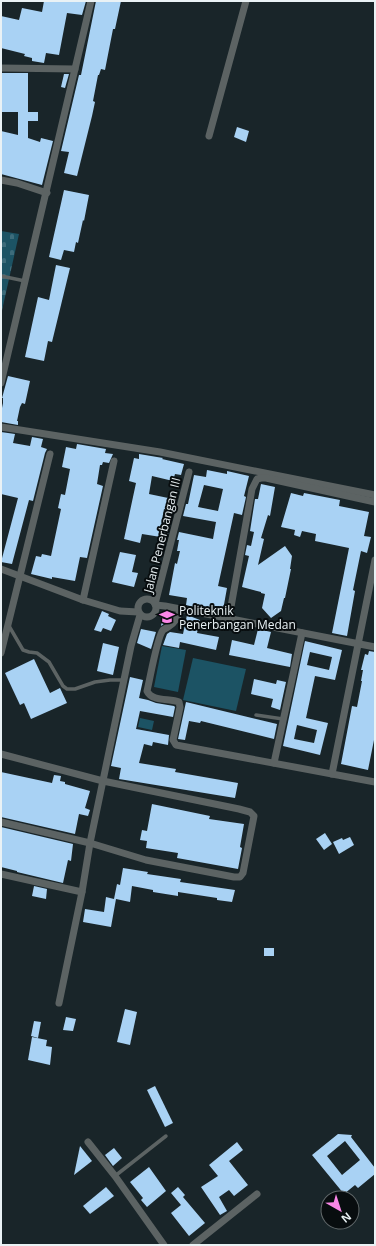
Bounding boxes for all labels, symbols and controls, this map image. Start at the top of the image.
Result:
street label: Jalan Penerbangan III [139,476,185,595]
place label: Politeknik Penerbangan Medan [179,602,296,633]
school or university icon: Politeknik Penerbangan Medan [158,608,176,626]
north arrow [320,1190,360,1230]
text: N [338,1210,355,1227]

